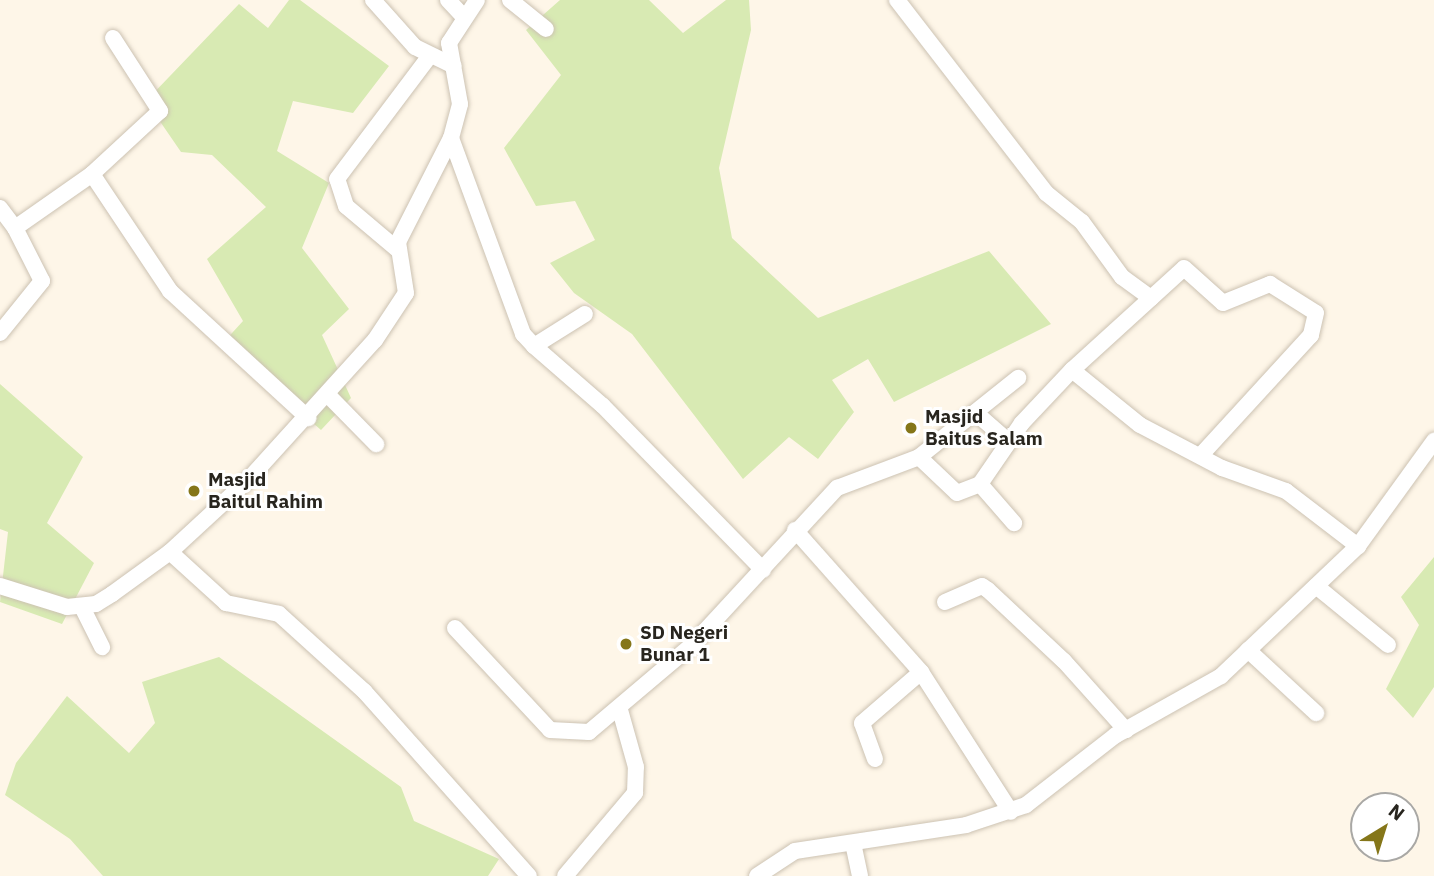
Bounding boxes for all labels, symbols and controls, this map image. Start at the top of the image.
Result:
place label: Masjid Baitus Salam [925,406,1043,450]
marker: Masjid Baitus Salam [903,420,919,436]
place label: Masjid Baitul Rahim [208,469,323,513]
marker: Masjid Baitul Rahim [186,483,202,499]
place label: SD Negeri Bunar 1 [640,622,728,666]
marker: SD Negeri Bunar 1 [618,636,634,652]
north arrow [1350,792,1420,862]
text: N [1384,798,1410,826]

